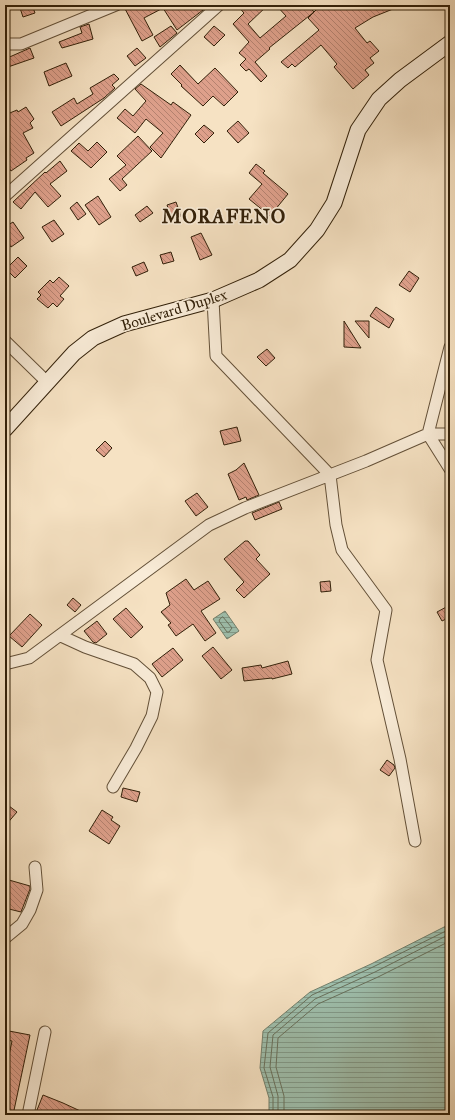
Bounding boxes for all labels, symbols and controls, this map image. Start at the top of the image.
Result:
district label: MORAFENO [162,205,286,228]
street label: Boulevard Duplex [119,285,229,335]

